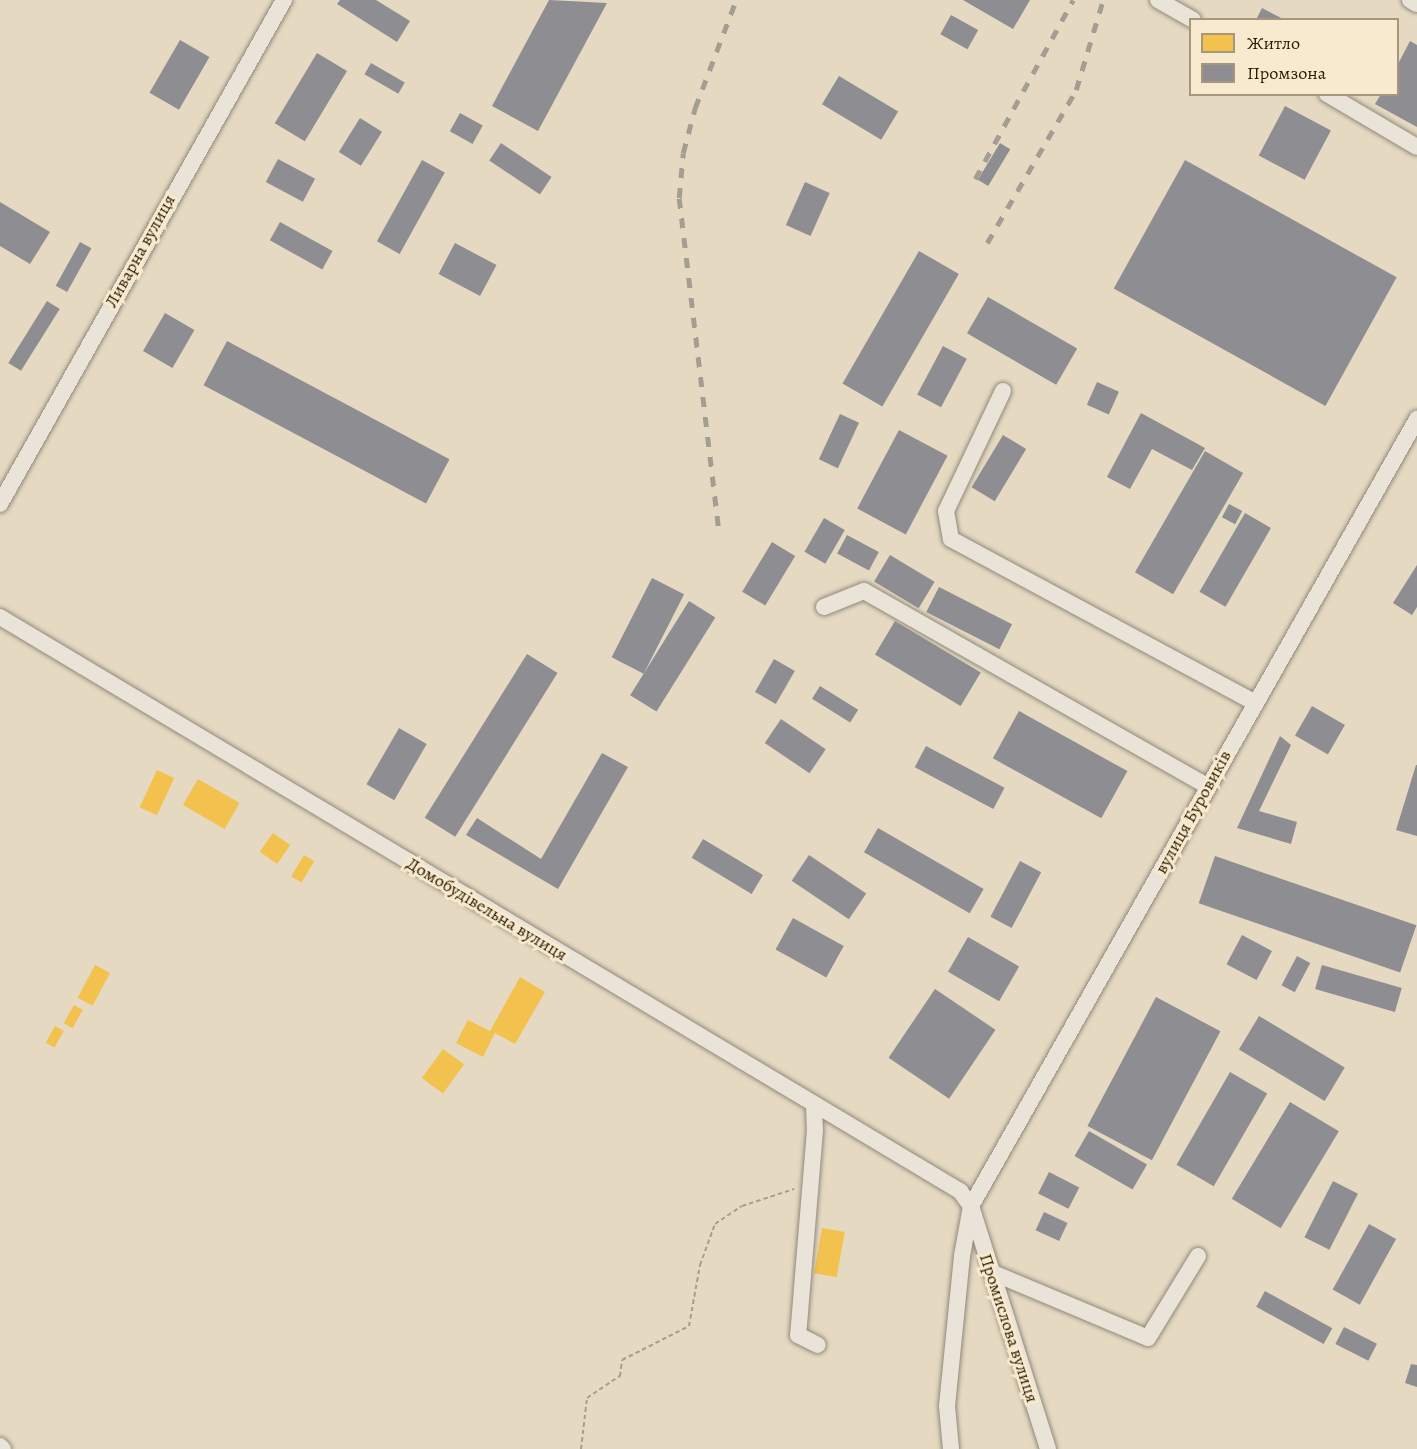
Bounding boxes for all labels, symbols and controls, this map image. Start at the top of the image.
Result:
legend [1189,18,1399,96]
text: Житло [1247,31,1300,55]
text: Промзона [1247,61,1326,85]
street label: Ливарна вулиця [100,191,180,311]
street label: вулиця Буровиків [1150,746,1236,878]
street label: Домобудівельна вулиця [403,852,571,966]
street label: Промислова вулиця [975,1251,1043,1405]

